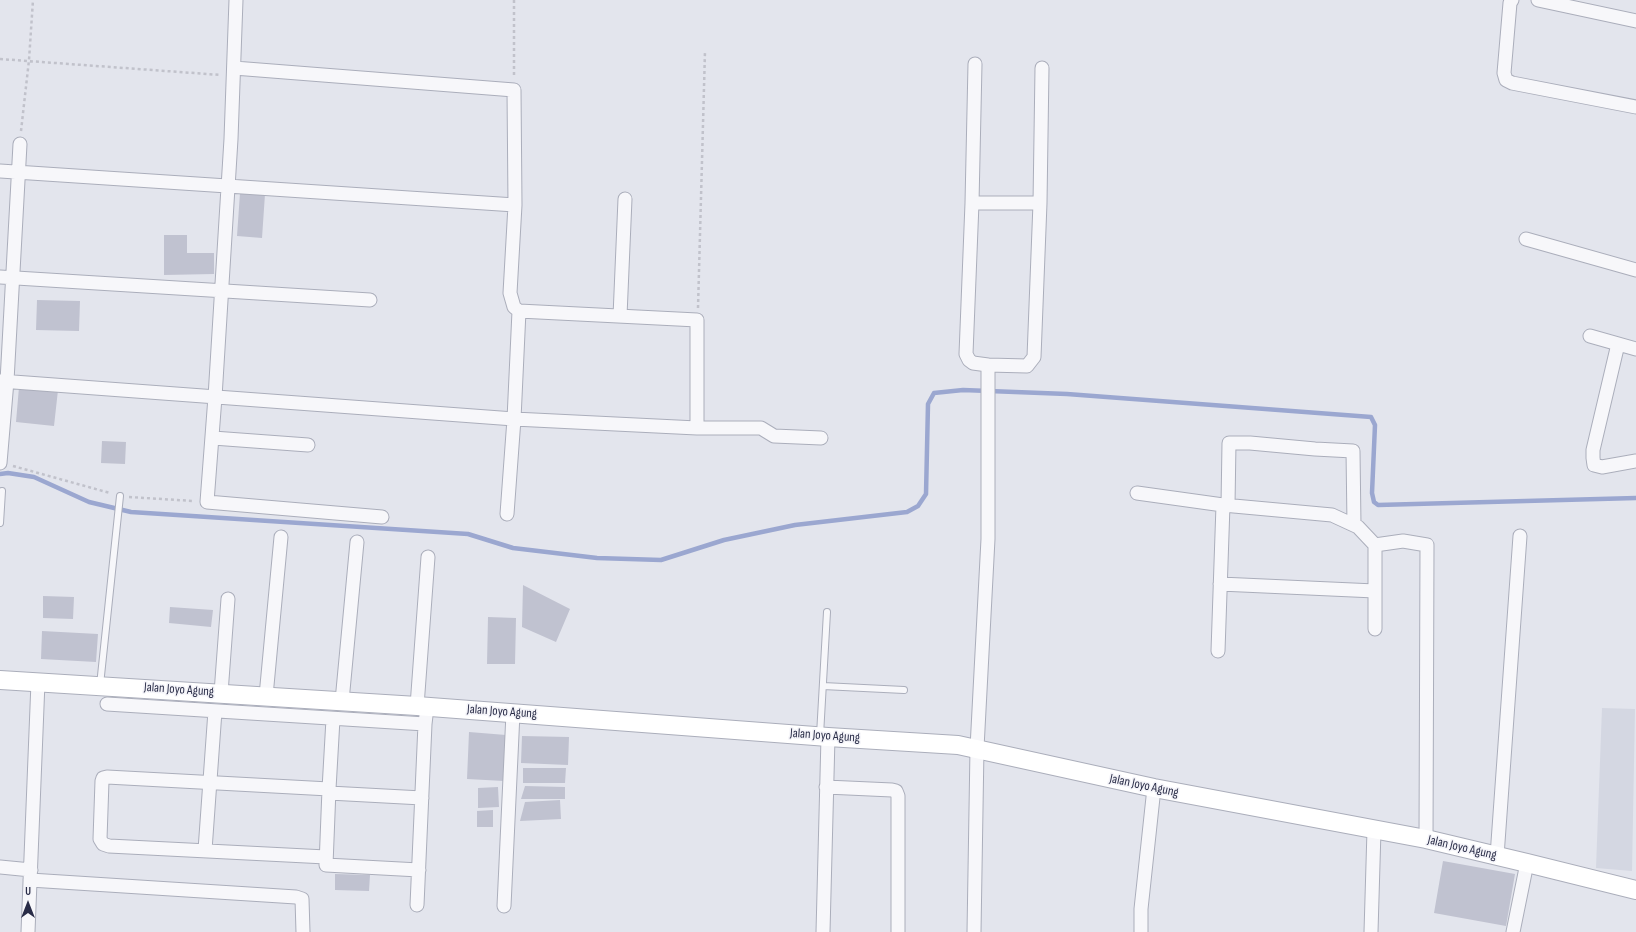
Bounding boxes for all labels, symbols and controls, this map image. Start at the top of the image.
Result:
street label: Jalan Joyo Agung [143,680,215,700]
street label: Jalan Joyo Agung [466,702,538,722]
street label: Jalan Joyo Agung [789,726,861,746]
street label: Jalan Joyo Agung [1108,771,1180,801]
street label: Jalan Joyo Agung [1426,833,1498,863]
north arrow [8,884,48,924]
text: U [25,885,31,898]

